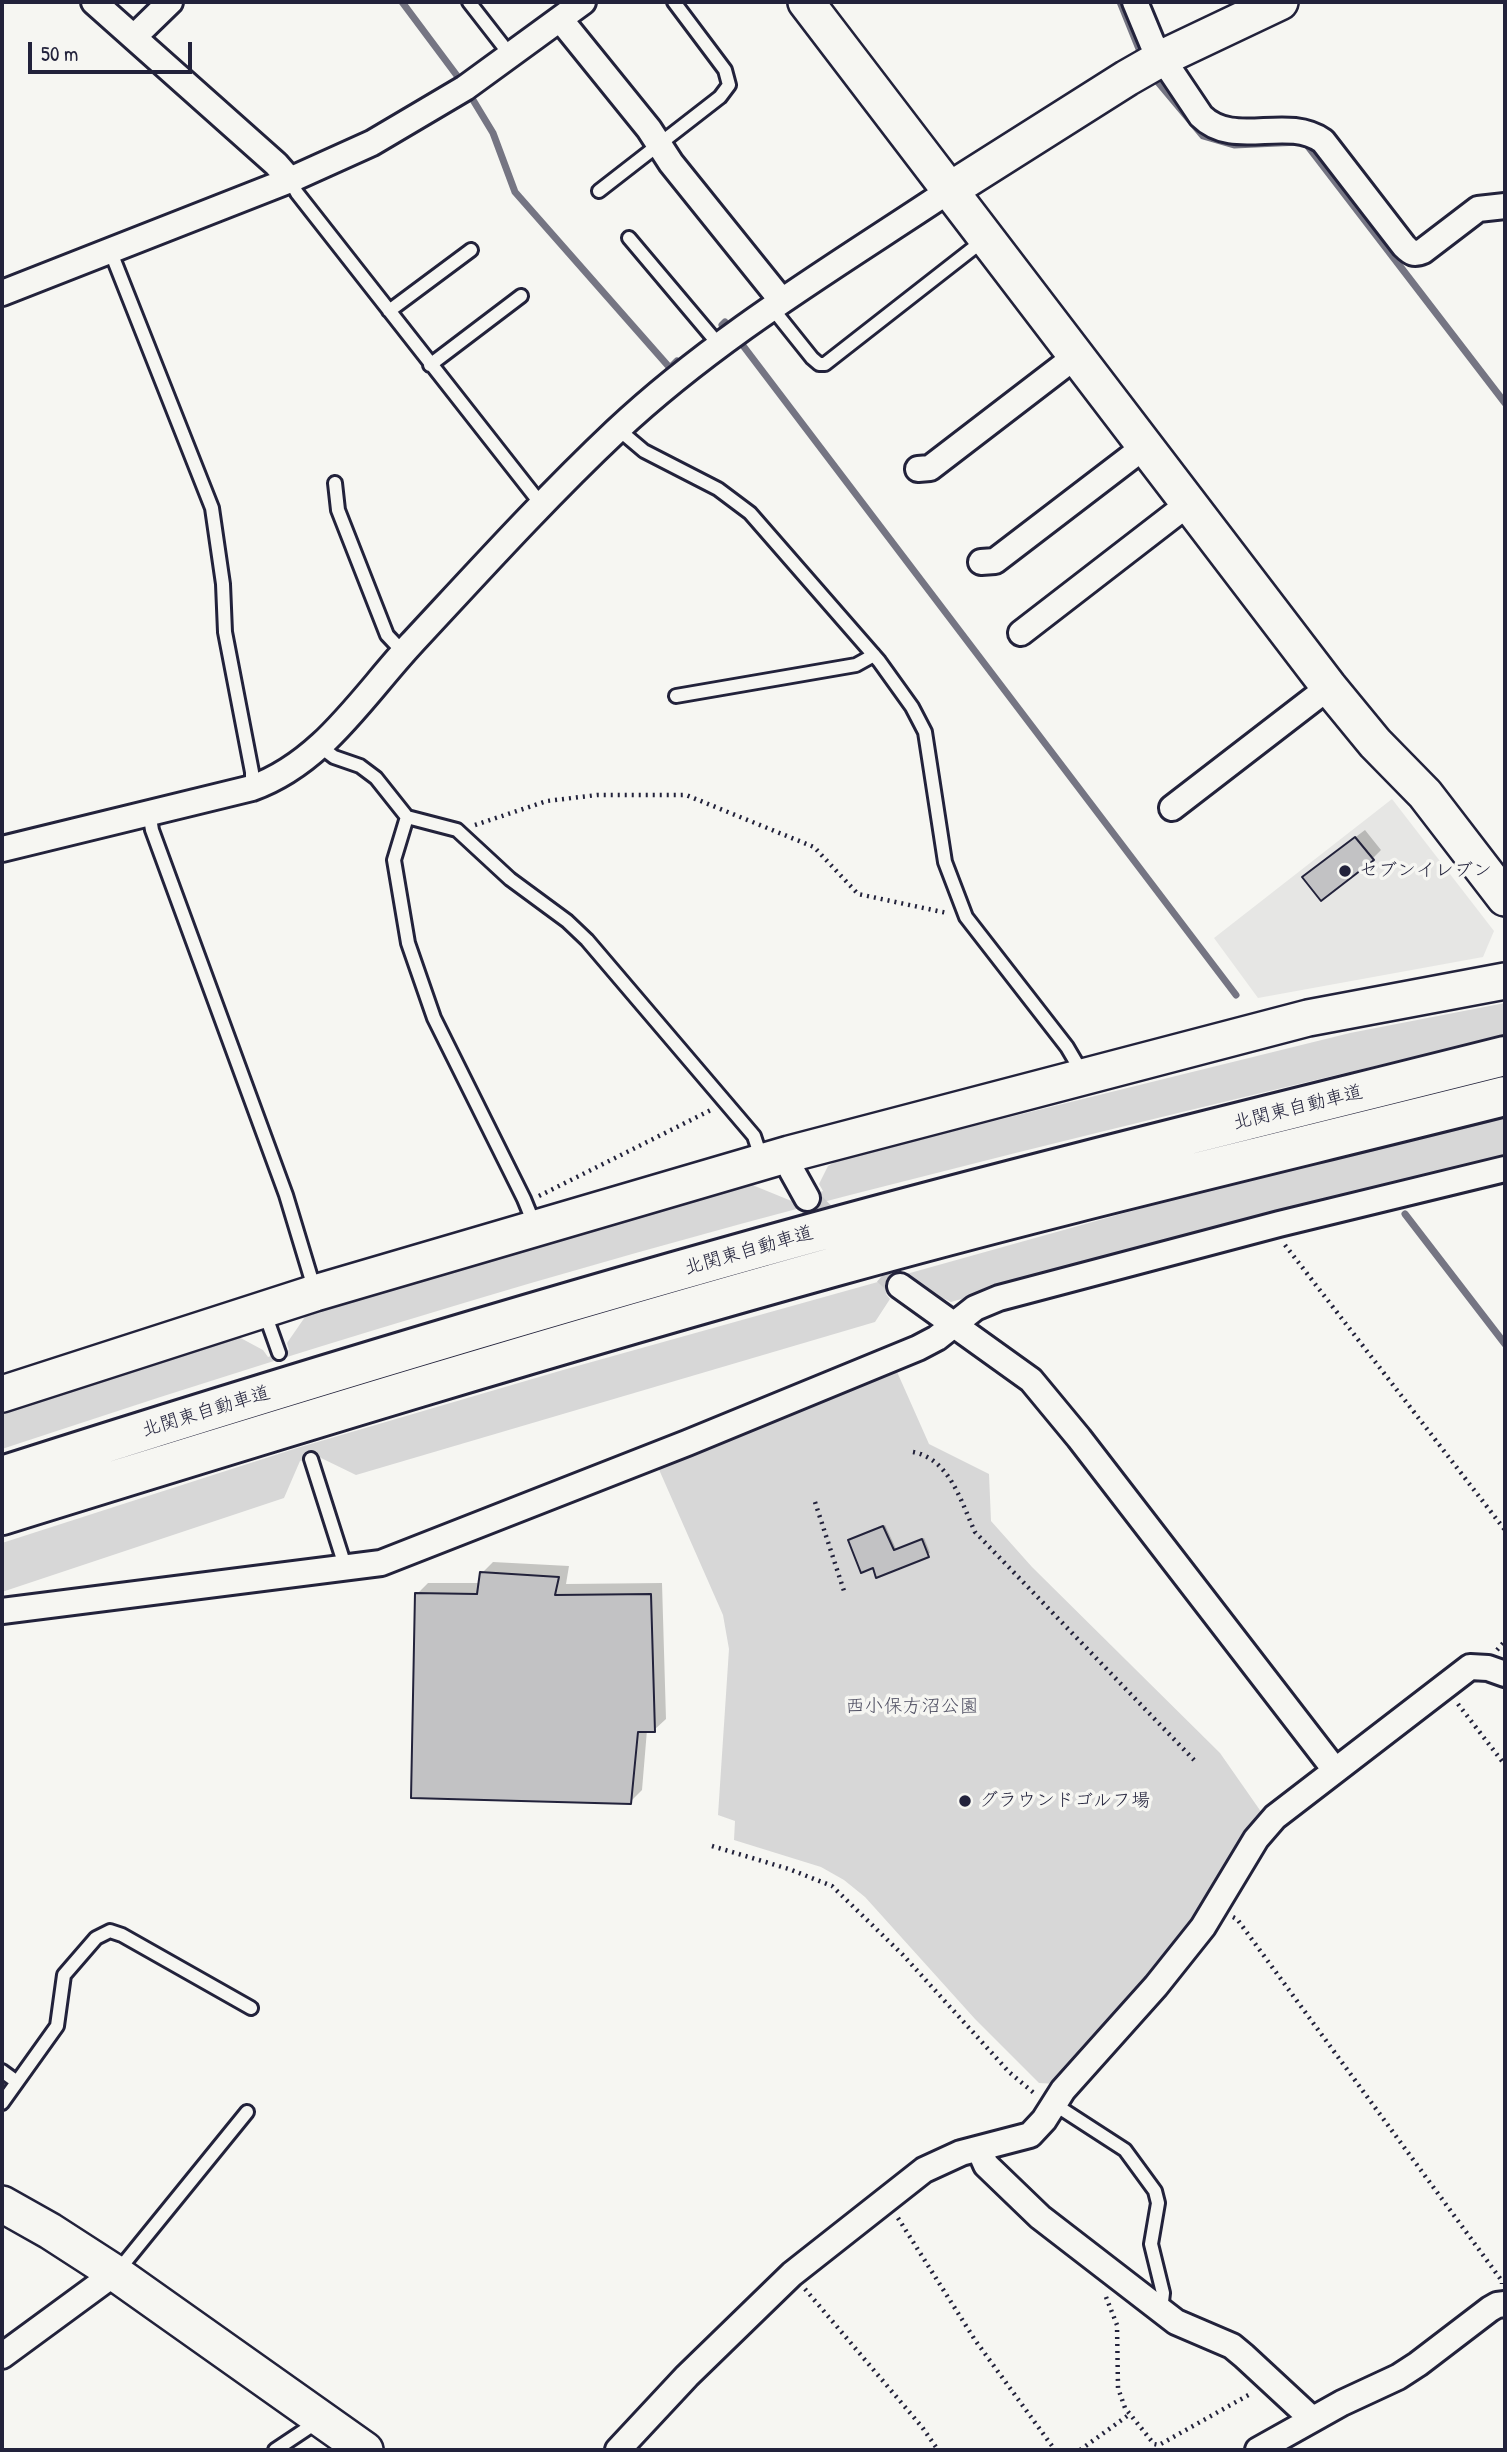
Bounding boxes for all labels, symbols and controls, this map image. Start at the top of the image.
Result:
scale bar [32,28,196,72]
text: 50 m [41,39,78,68]
place label: セブンイレブン [1359,860,1492,882]
marker: セブンイレブン [1337,863,1353,879]
street label: 北関東自動車道 [1231,1081,1365,1135]
street label: 北関東自動車道 [682,1222,816,1280]
street label: 北関東自動車道 [139,1382,273,1442]
park label: 西小保方沼公園 [846,1696,978,1718]
place label: グラウンドゴルフ場 [979,1790,1150,1812]
marker: グラウンドゴルフ場 [957,1793,973,1809]

